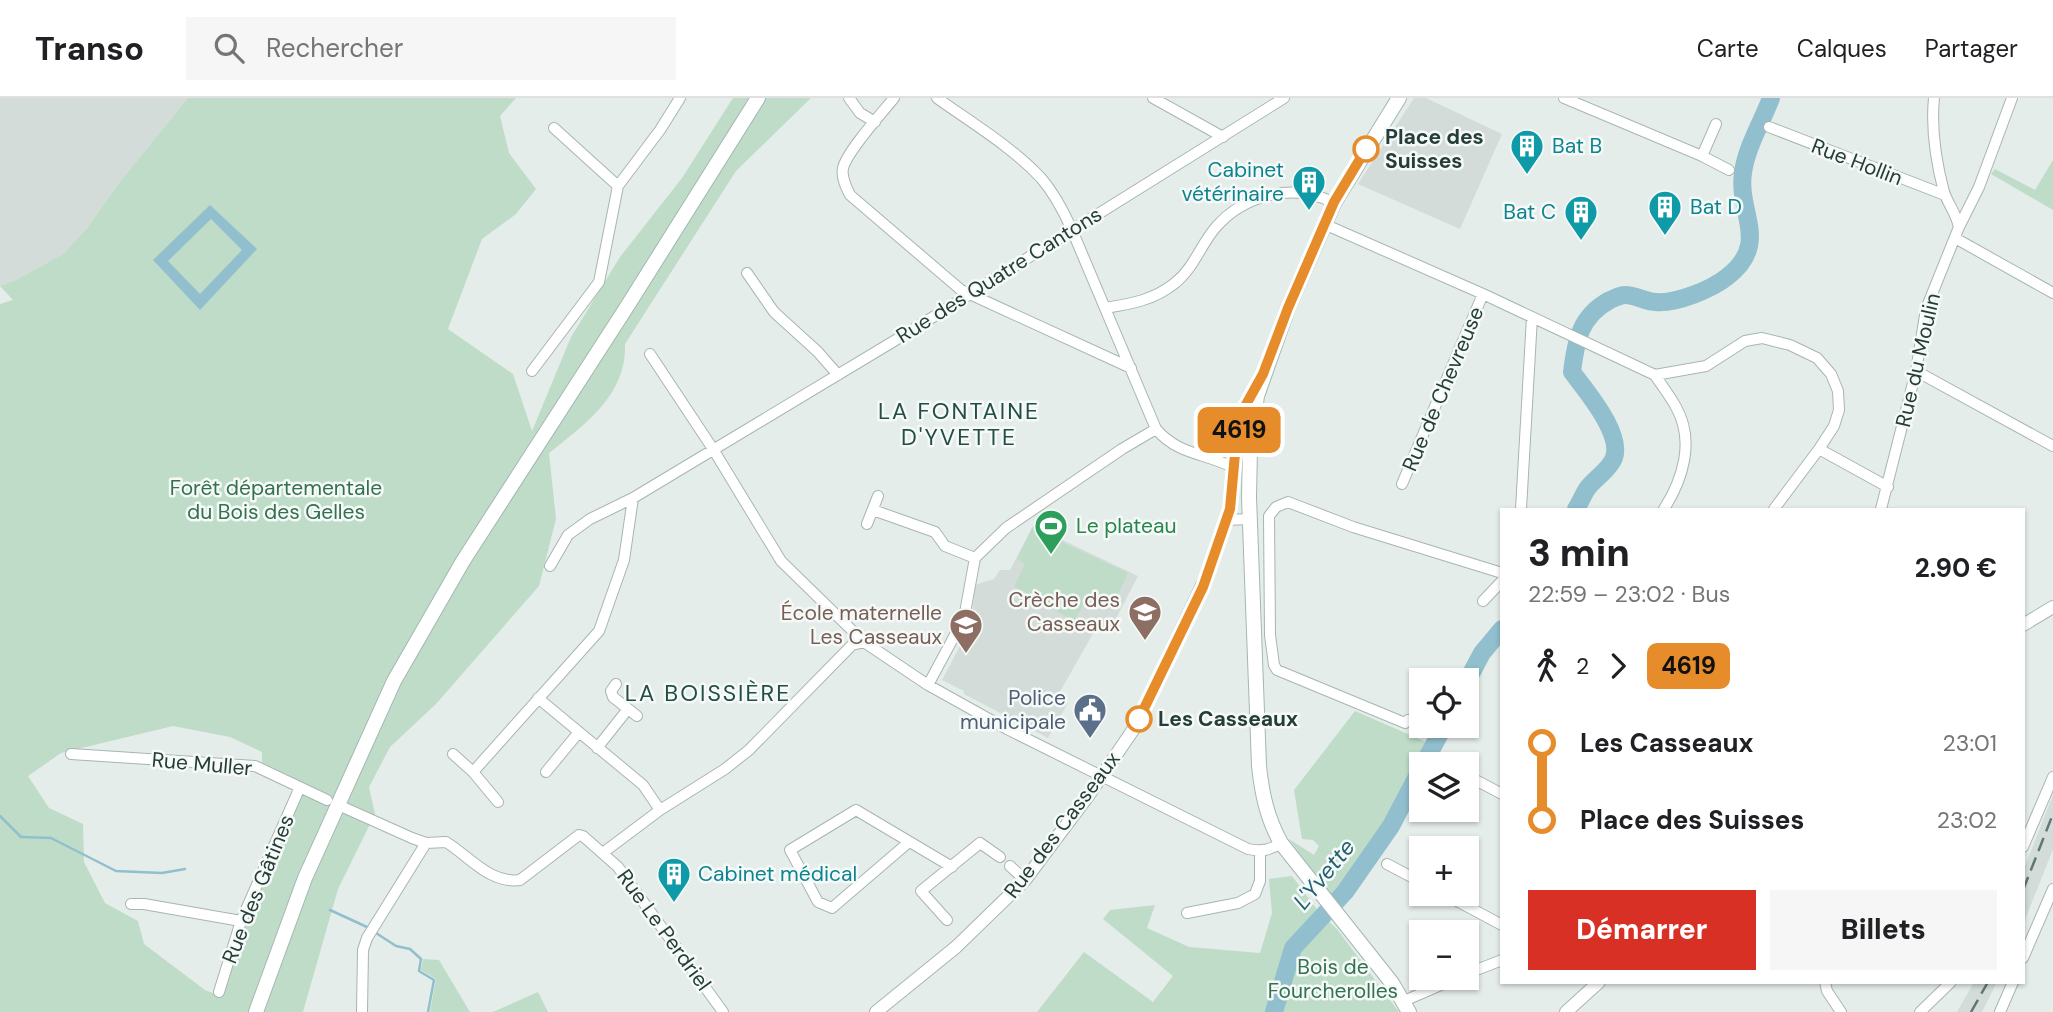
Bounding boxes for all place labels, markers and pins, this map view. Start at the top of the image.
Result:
place label: Place des Suisses [1385,123,1484,175]
building icon: Bat B [1508,127,1546,176]
place label: Bat B [1552,132,1602,160]
marker: Place des Suisses [1353,136,1379,162]
place label: Cabinet vétérinaire [1181,156,1284,208]
building icon: Cabinet vétérinaire [1290,163,1328,212]
building icon: Bat D [1646,188,1684,237]
building icon: Bat C [1562,193,1600,242]
place label: Bat D [1690,193,1742,221]
place label: Bat C [1503,198,1556,226]
sports icon: Le plateau [1032,507,1070,556]
place label: Le plateau [1076,512,1176,540]
place label: Crèche des Casseaux [1008,586,1120,638]
school or university icon: Crèche des Casseaux [1126,593,1164,642]
place label: École maternelle Les Casseaux [781,599,942,651]
school or university icon: École maternelle Les Casseaux [947,606,985,655]
place label: Police municipale [960,684,1066,736]
public building icon: Police municipale [1071,691,1109,740]
place label: Les Casseaux [1158,705,1298,733]
marker: Les Casseaux [1126,706,1152,732]
building icon: Cabinet médical [655,855,693,904]
place label: Cabinet médical [698,860,857,888]

